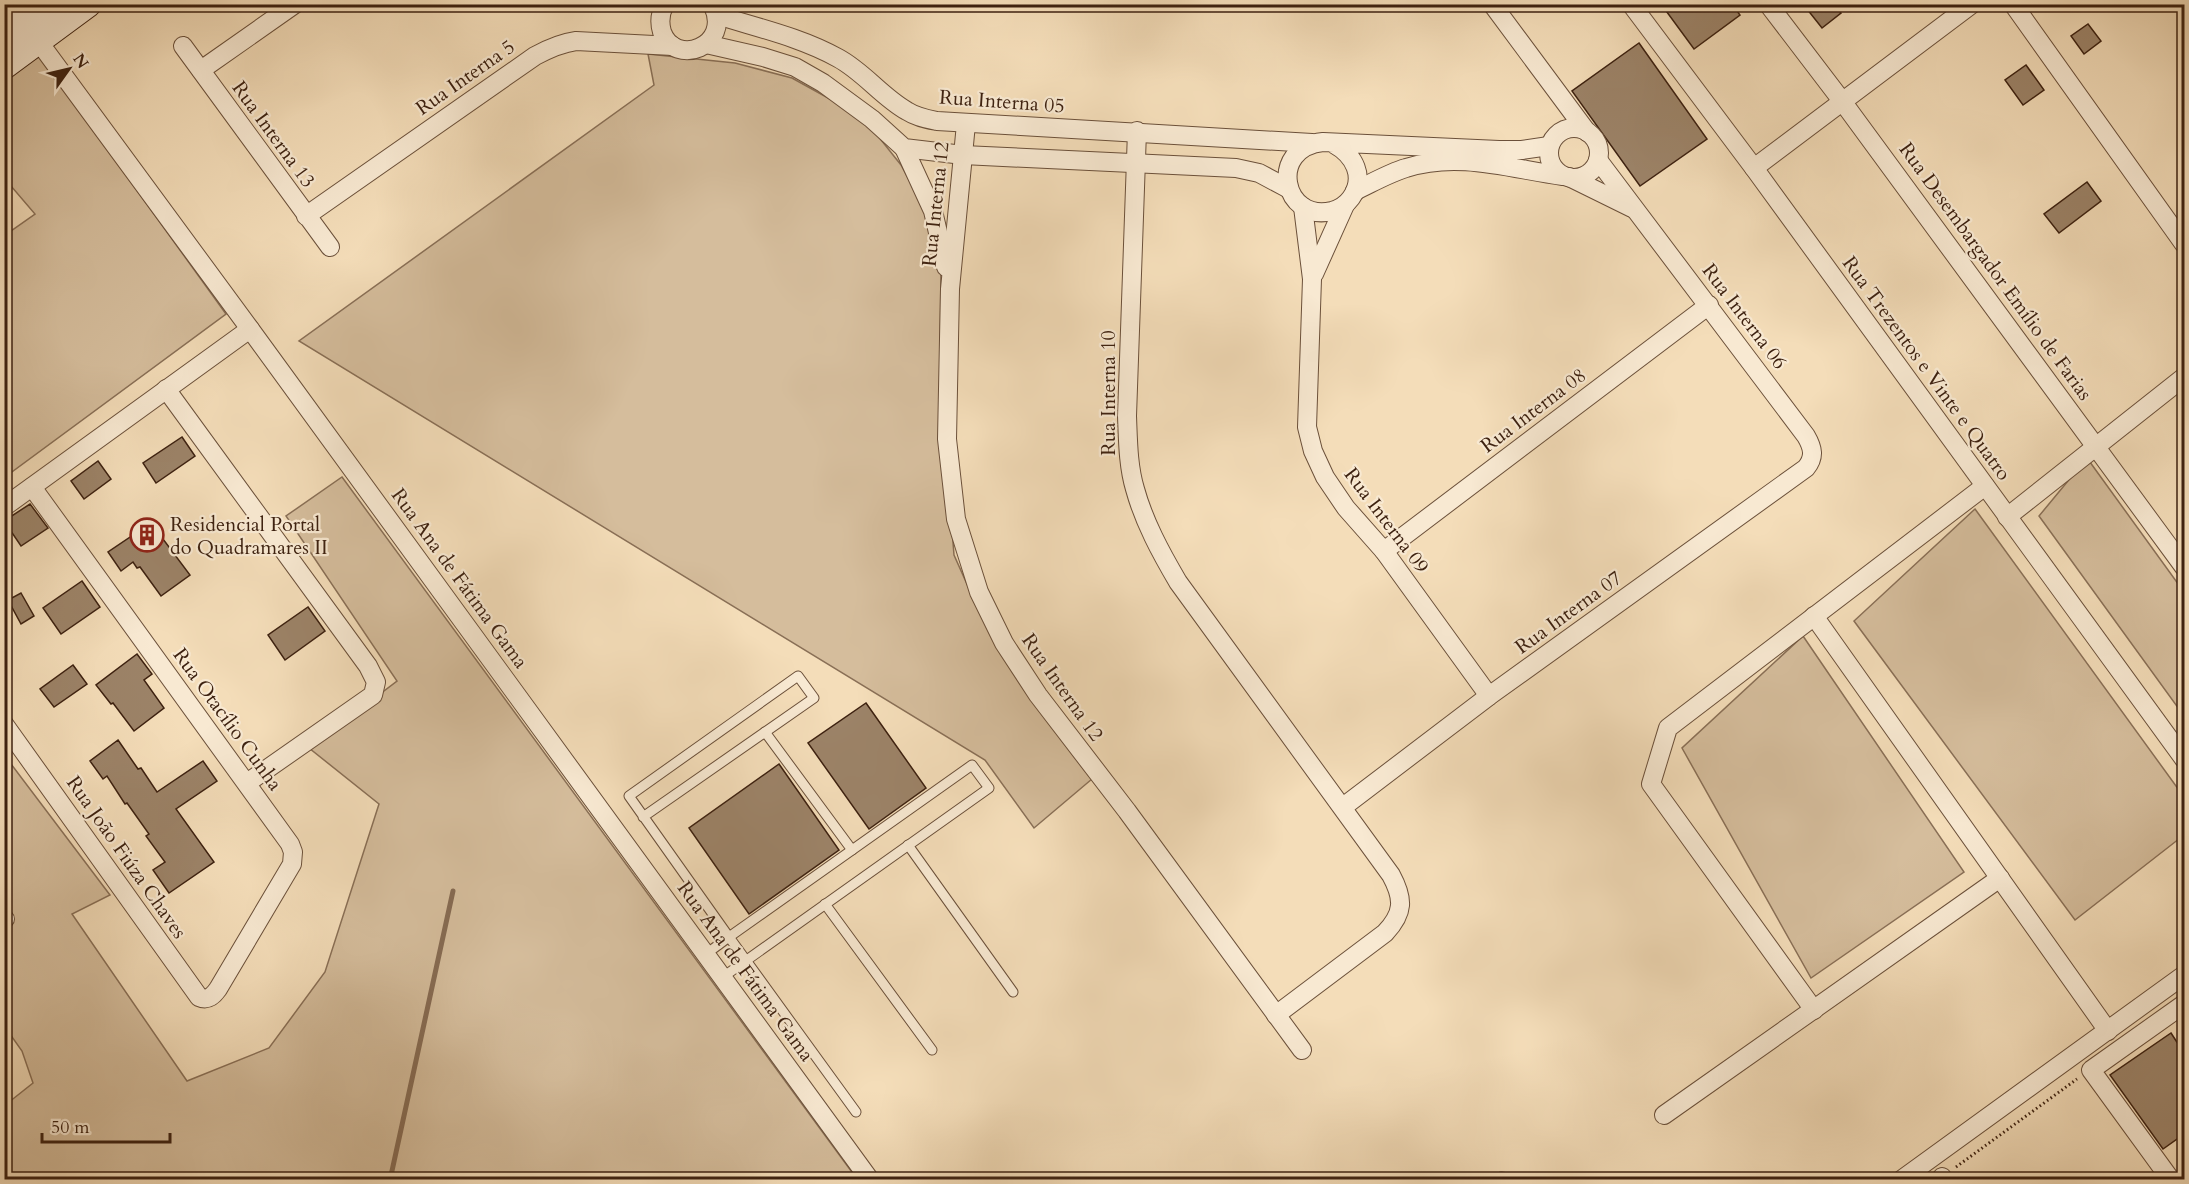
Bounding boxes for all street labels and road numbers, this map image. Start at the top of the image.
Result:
street label: Rua Interna 5 [410,33,520,122]
street label: Rua Interna 13 [226,76,321,193]
street label: Rua Interna 05 [938,84,1066,119]
street label: Rua Desembargador Emílio de Farias [1893,137,2098,406]
street label: Rua Interna 12 [916,140,955,268]
street label: Rua Trezentos e Vinte e Quatro [1836,251,2017,486]
street label: Rua Interna 06 [1696,258,1793,375]
street label: Rua Interna 10 [1095,330,1122,456]
street label: Rua Interna 08 [1475,362,1592,459]
street label: Rua Interna 09 [1338,462,1435,579]
street label: Rua Ana de Fátima Gama [385,483,534,674]
street label: Rua Interna 07 [1510,565,1627,660]
street label: Rua Interna 12 [1016,628,1110,746]
street label: Rua Otacílio Cunha [167,643,289,796]
street label: Rua João Fiúza Chaves [60,770,193,944]
street label: Rua Ana de Fátima Gama [671,876,820,1067]

